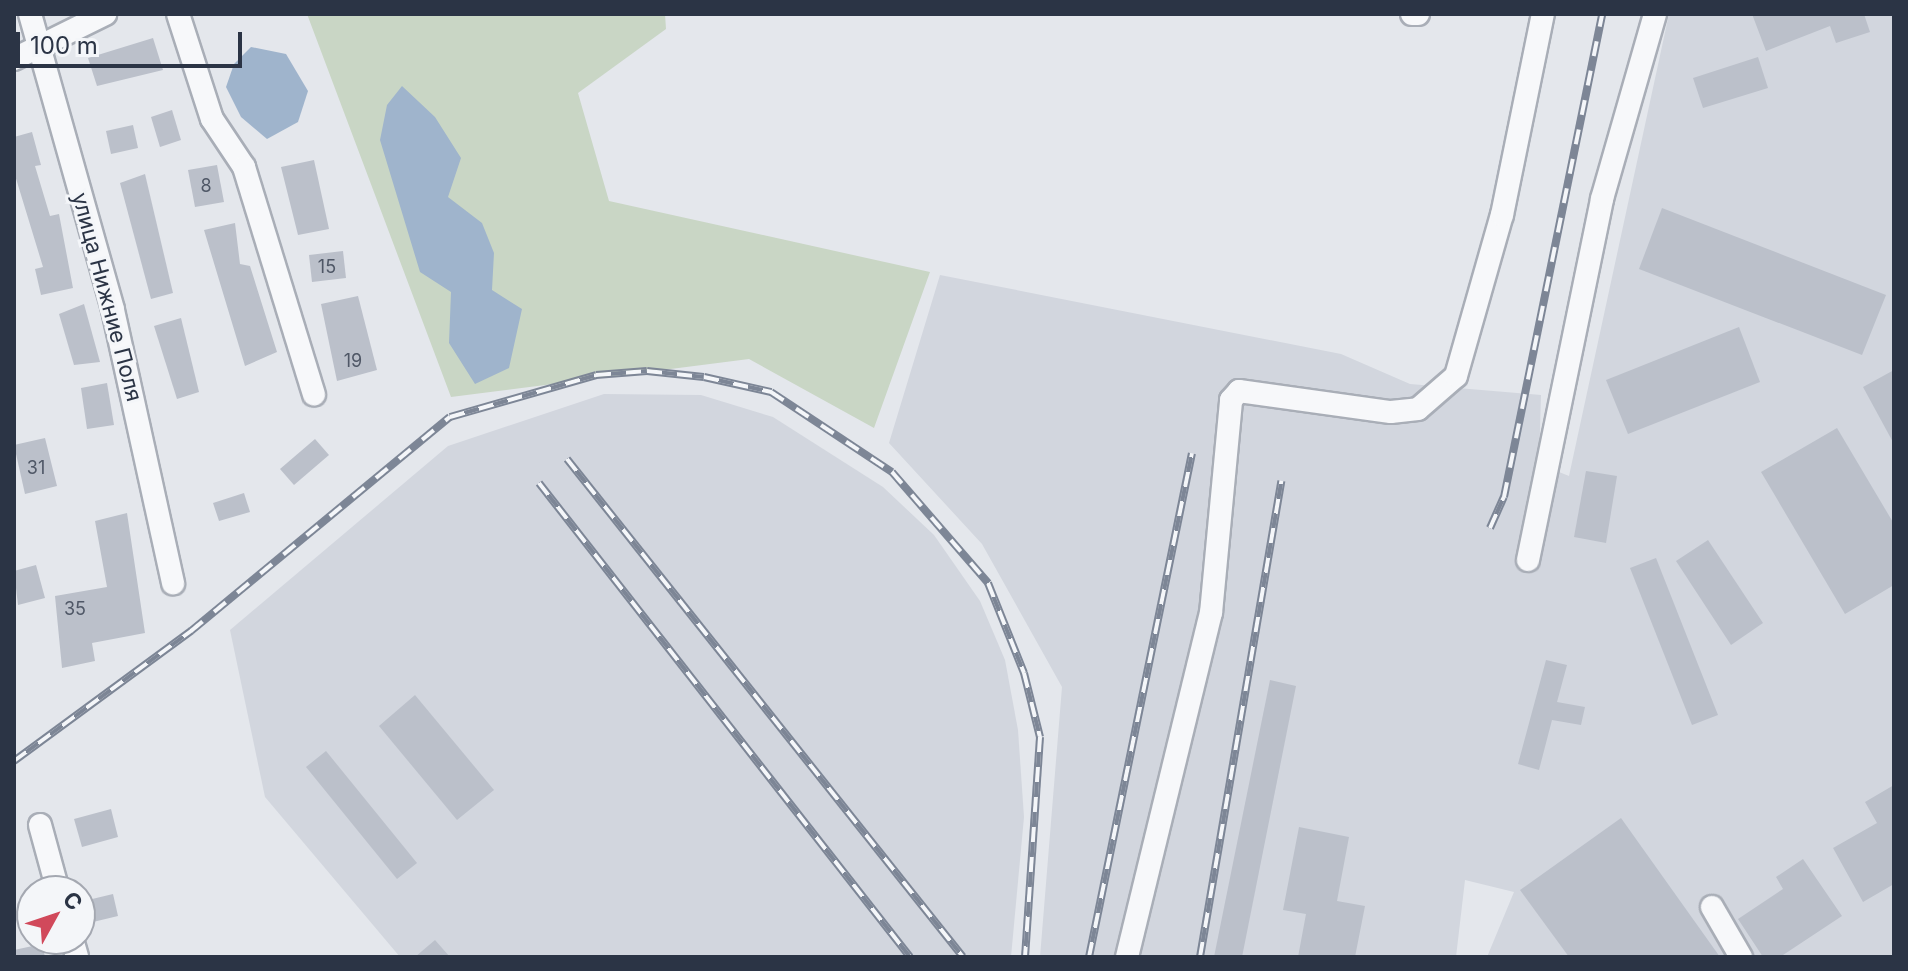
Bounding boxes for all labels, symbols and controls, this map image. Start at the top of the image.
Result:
scale bar [20,16,246,66]
text: 100 m [30,31,98,60]
house number: 8 [200,175,212,197]
street label: улица Нижние Поля [66,190,148,404]
house number: 15 [318,256,336,278]
house number: 19 [344,350,362,372]
house number: 31 [27,457,45,479]
house number: 35 [64,598,86,620]
north arrow [16,875,96,955]
text: С [58,886,88,915]

